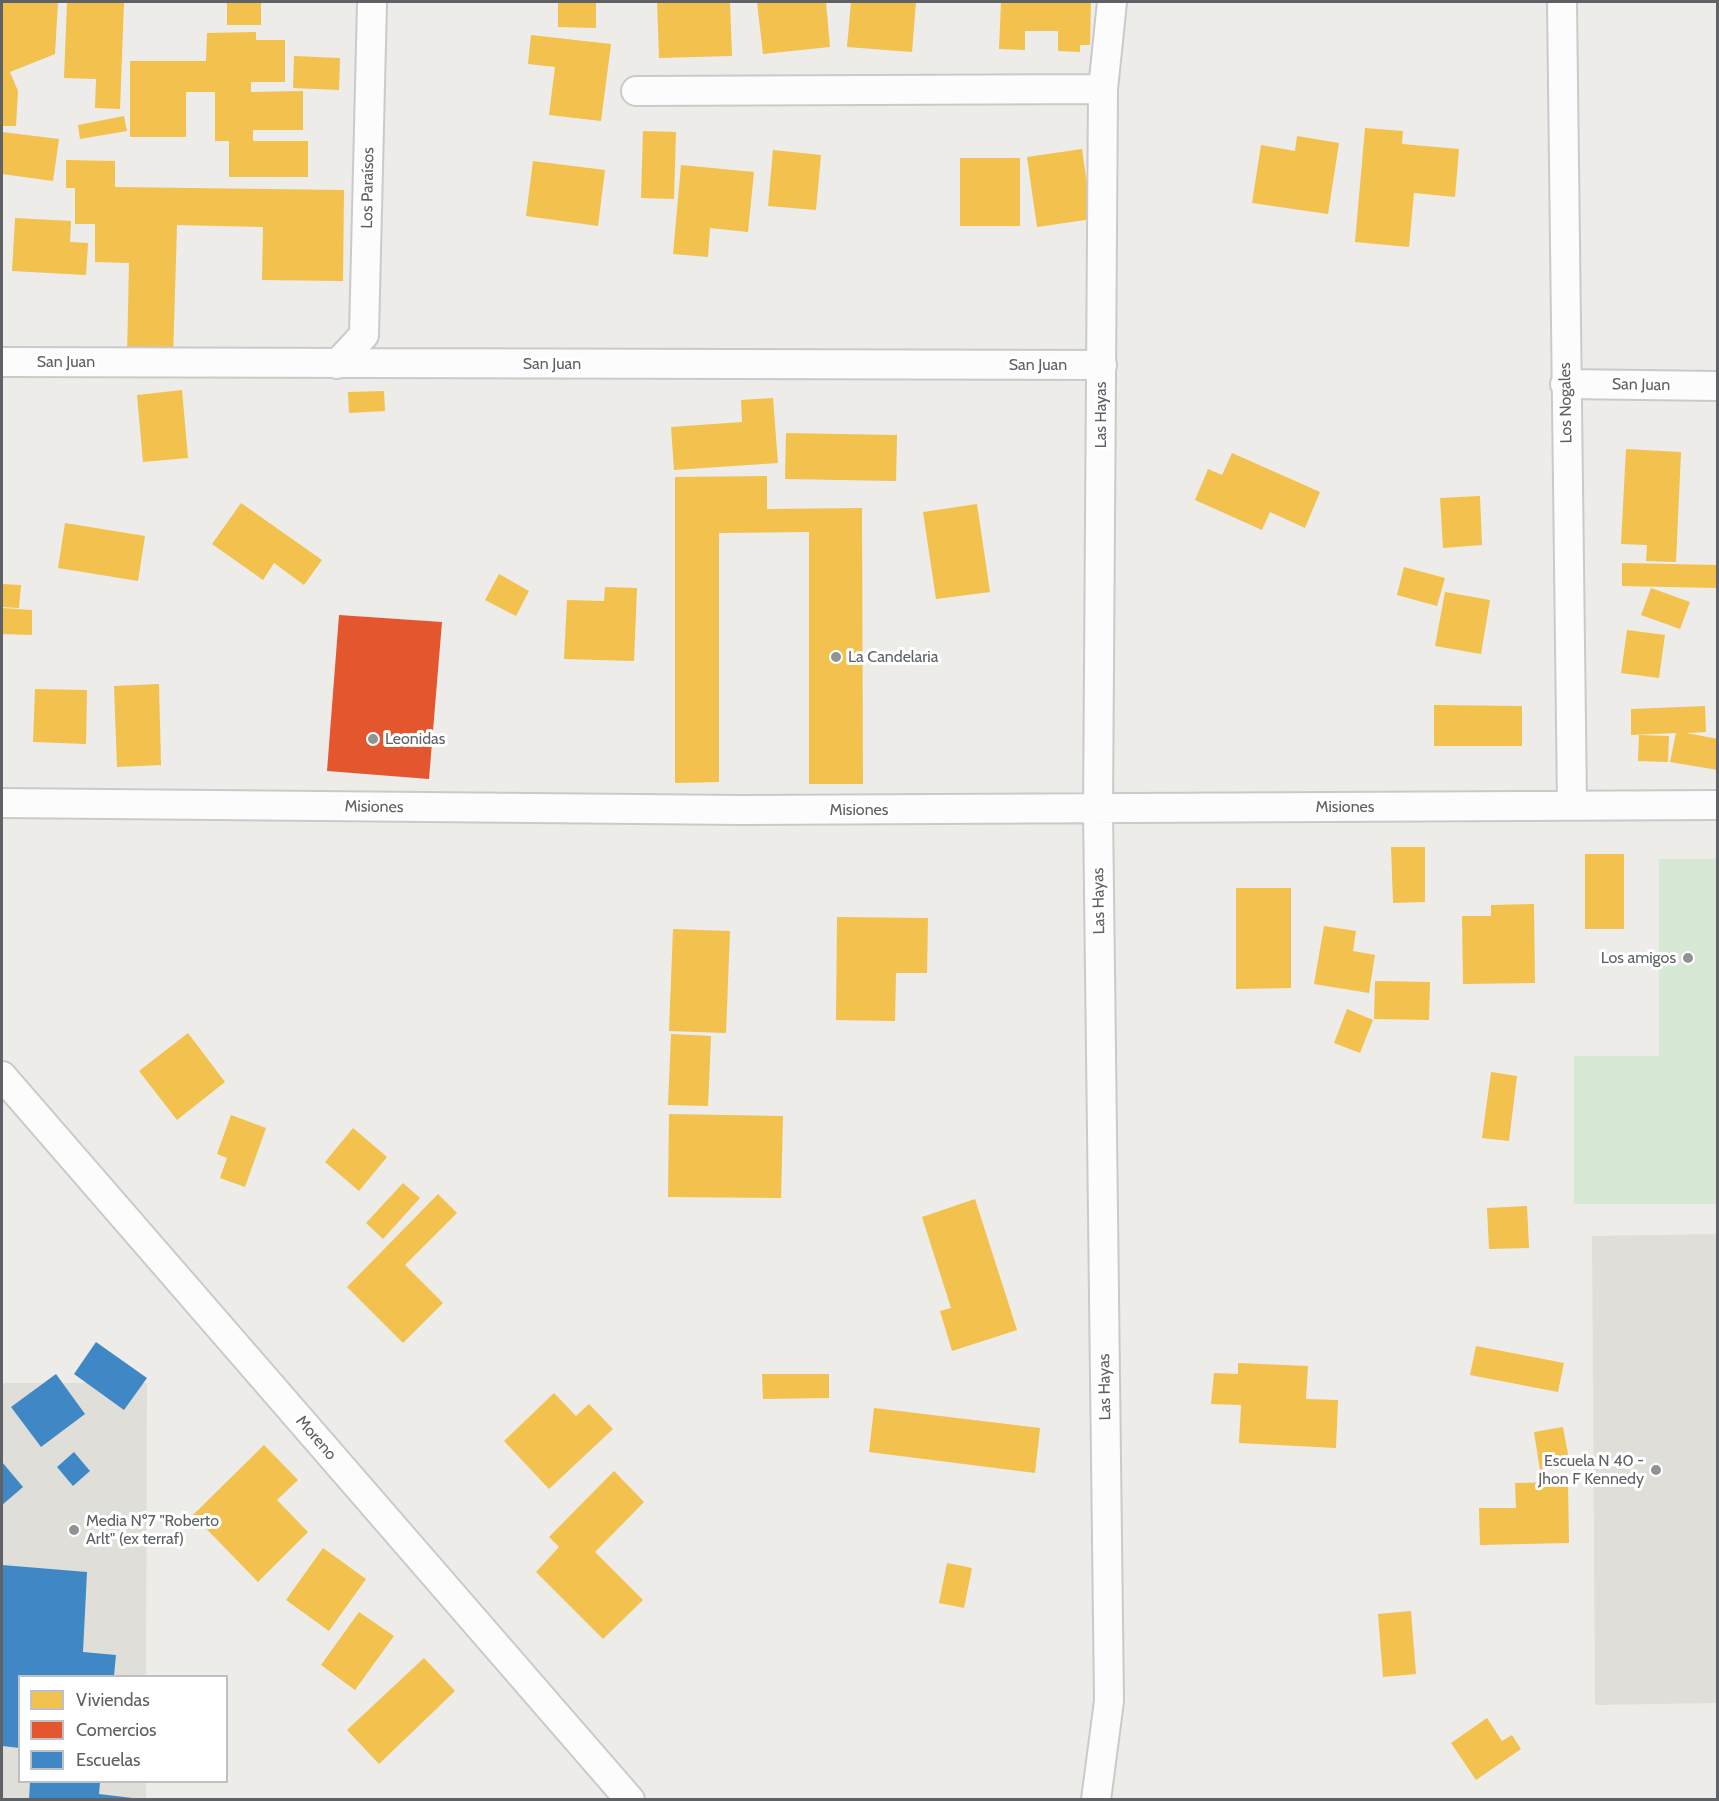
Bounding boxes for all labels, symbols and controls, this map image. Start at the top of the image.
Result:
street label: Los Paraísos [358,147,378,229]
street label: San Juan [37,352,95,372]
street label: San Juan [523,354,581,374]
street label: San Juan [1009,355,1067,375]
street label: Los Nogales [1556,362,1576,444]
street label: San Juan [1612,375,1670,395]
street label: Las Hayas [1091,382,1111,448]
place label: La Candelaria [848,647,938,667]
marker: La Candelaria [829,650,843,664]
place label: Leonidas [385,729,445,749]
marker: Leonidas [366,732,380,746]
street label: Misiones [344,797,404,817]
street label: Misiones [1316,797,1374,817]
street label: Misiones [830,800,888,820]
street label: Las Hayas [1089,867,1109,935]
place label: Los amigos [1601,948,1676,968]
marker: Los amigos [1681,951,1695,965]
street label: Las Hayas [1095,1353,1115,1421]
street label: Moreno [292,1412,340,1464]
place label: Escuela N 40 - Jhon F Kennedy [1538,1451,1644,1489]
marker: Escuela N 40 - Jhon F Kennedy [1649,1463,1663,1477]
place label: Media Nº7 "Roberto Arlt" (ex terraf) [86,1511,219,1549]
marker: Media Nº7 "Roberto Arlt" (ex terraf) [67,1523,81,1537]
legend [18,1675,228,1783]
text: Viviendas [76,1689,150,1711]
text: Comercios [76,1719,157,1741]
text: Escuelas [76,1749,141,1771]

